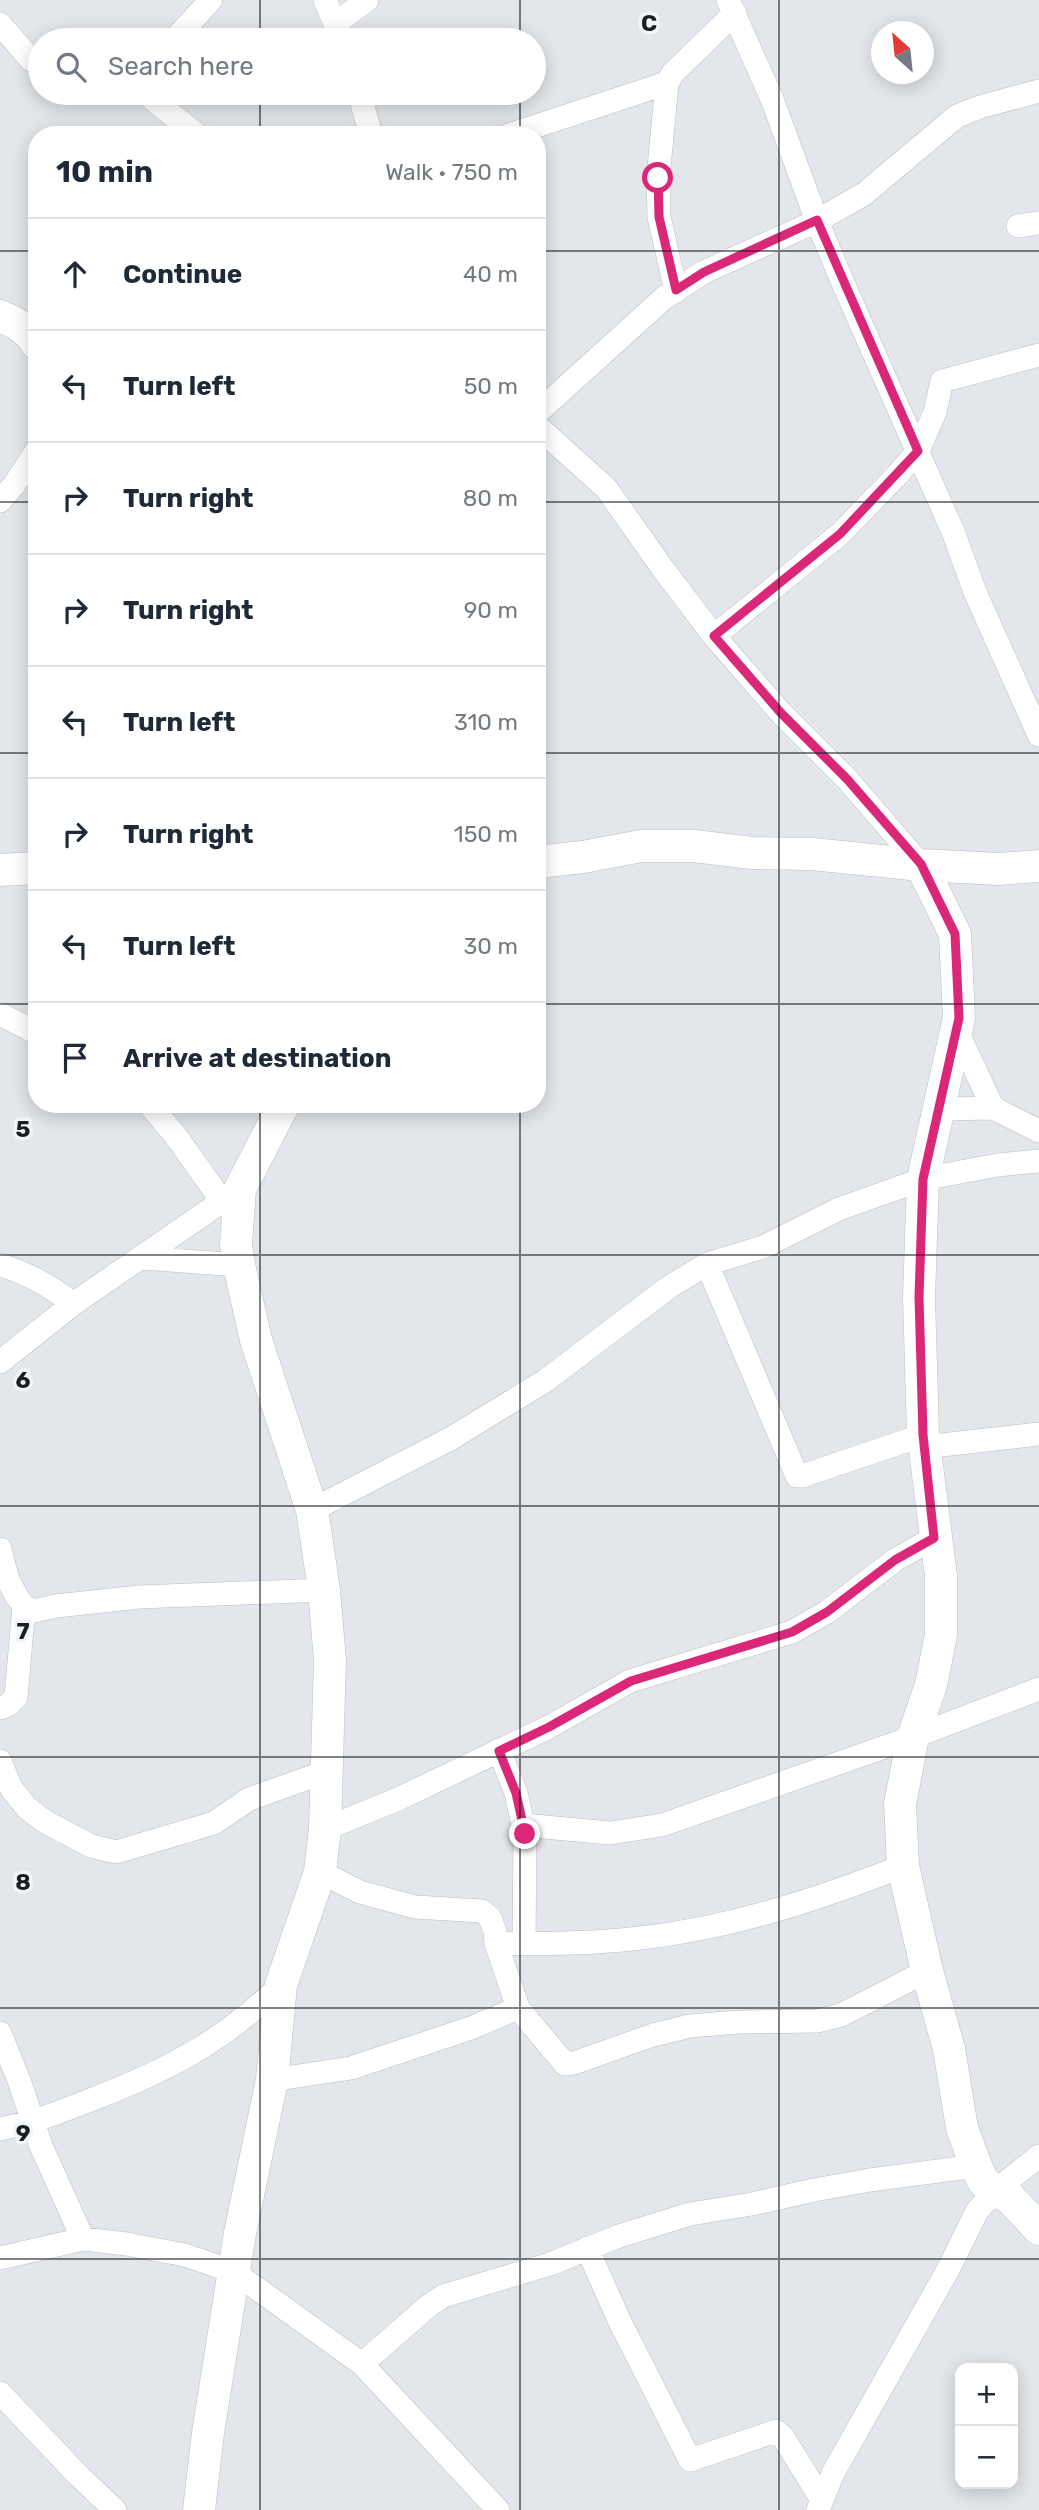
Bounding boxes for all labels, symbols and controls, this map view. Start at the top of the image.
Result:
text: C [641,9,657,37]
north arrow [871,21,934,84]
search box [28,28,546,105]
icon: search [52,48,90,86]
text: Search here [108,51,254,82]
text: 10 min [56,154,153,190]
text: Walk · 750 m [385,158,518,186]
route start [642,162,673,193]
icon: ahead [56,255,94,293]
text: Continue [123,259,242,290]
text: 40 m [463,260,518,288]
icon: left [56,367,94,405]
text: Turn left [123,371,235,402]
text: 50 m [464,372,518,400]
icon: right [56,479,94,517]
text: Turn right [123,483,253,514]
text: 80 m [463,484,518,512]
icon: right [56,591,94,629]
text: Turn right [123,595,253,626]
text: 90 m [464,596,518,624]
icon: left [56,703,94,741]
text: Turn left [123,707,235,738]
text: 310 m [454,708,518,736]
icon: right [56,815,94,853]
text: Turn right [123,819,253,850]
text: 150 m [454,820,518,848]
icon: left [56,927,94,965]
text: Turn left [123,931,235,962]
text: 30 m [463,932,518,960]
icon: arrive [56,1039,94,1077]
text: Arrive at destination [123,1043,391,1074]
text: 5 [16,1115,31,1143]
text: 6 [16,1366,31,1394]
text: 7 [16,1617,30,1645]
route end [509,1818,540,1849]
text: 8 [15,1868,31,1896]
text: 9 [16,2119,30,2147]
map controls [955,2363,1018,2489]
button: + [955,2363,1018,2426]
button: − [955,2426,1018,2489]

